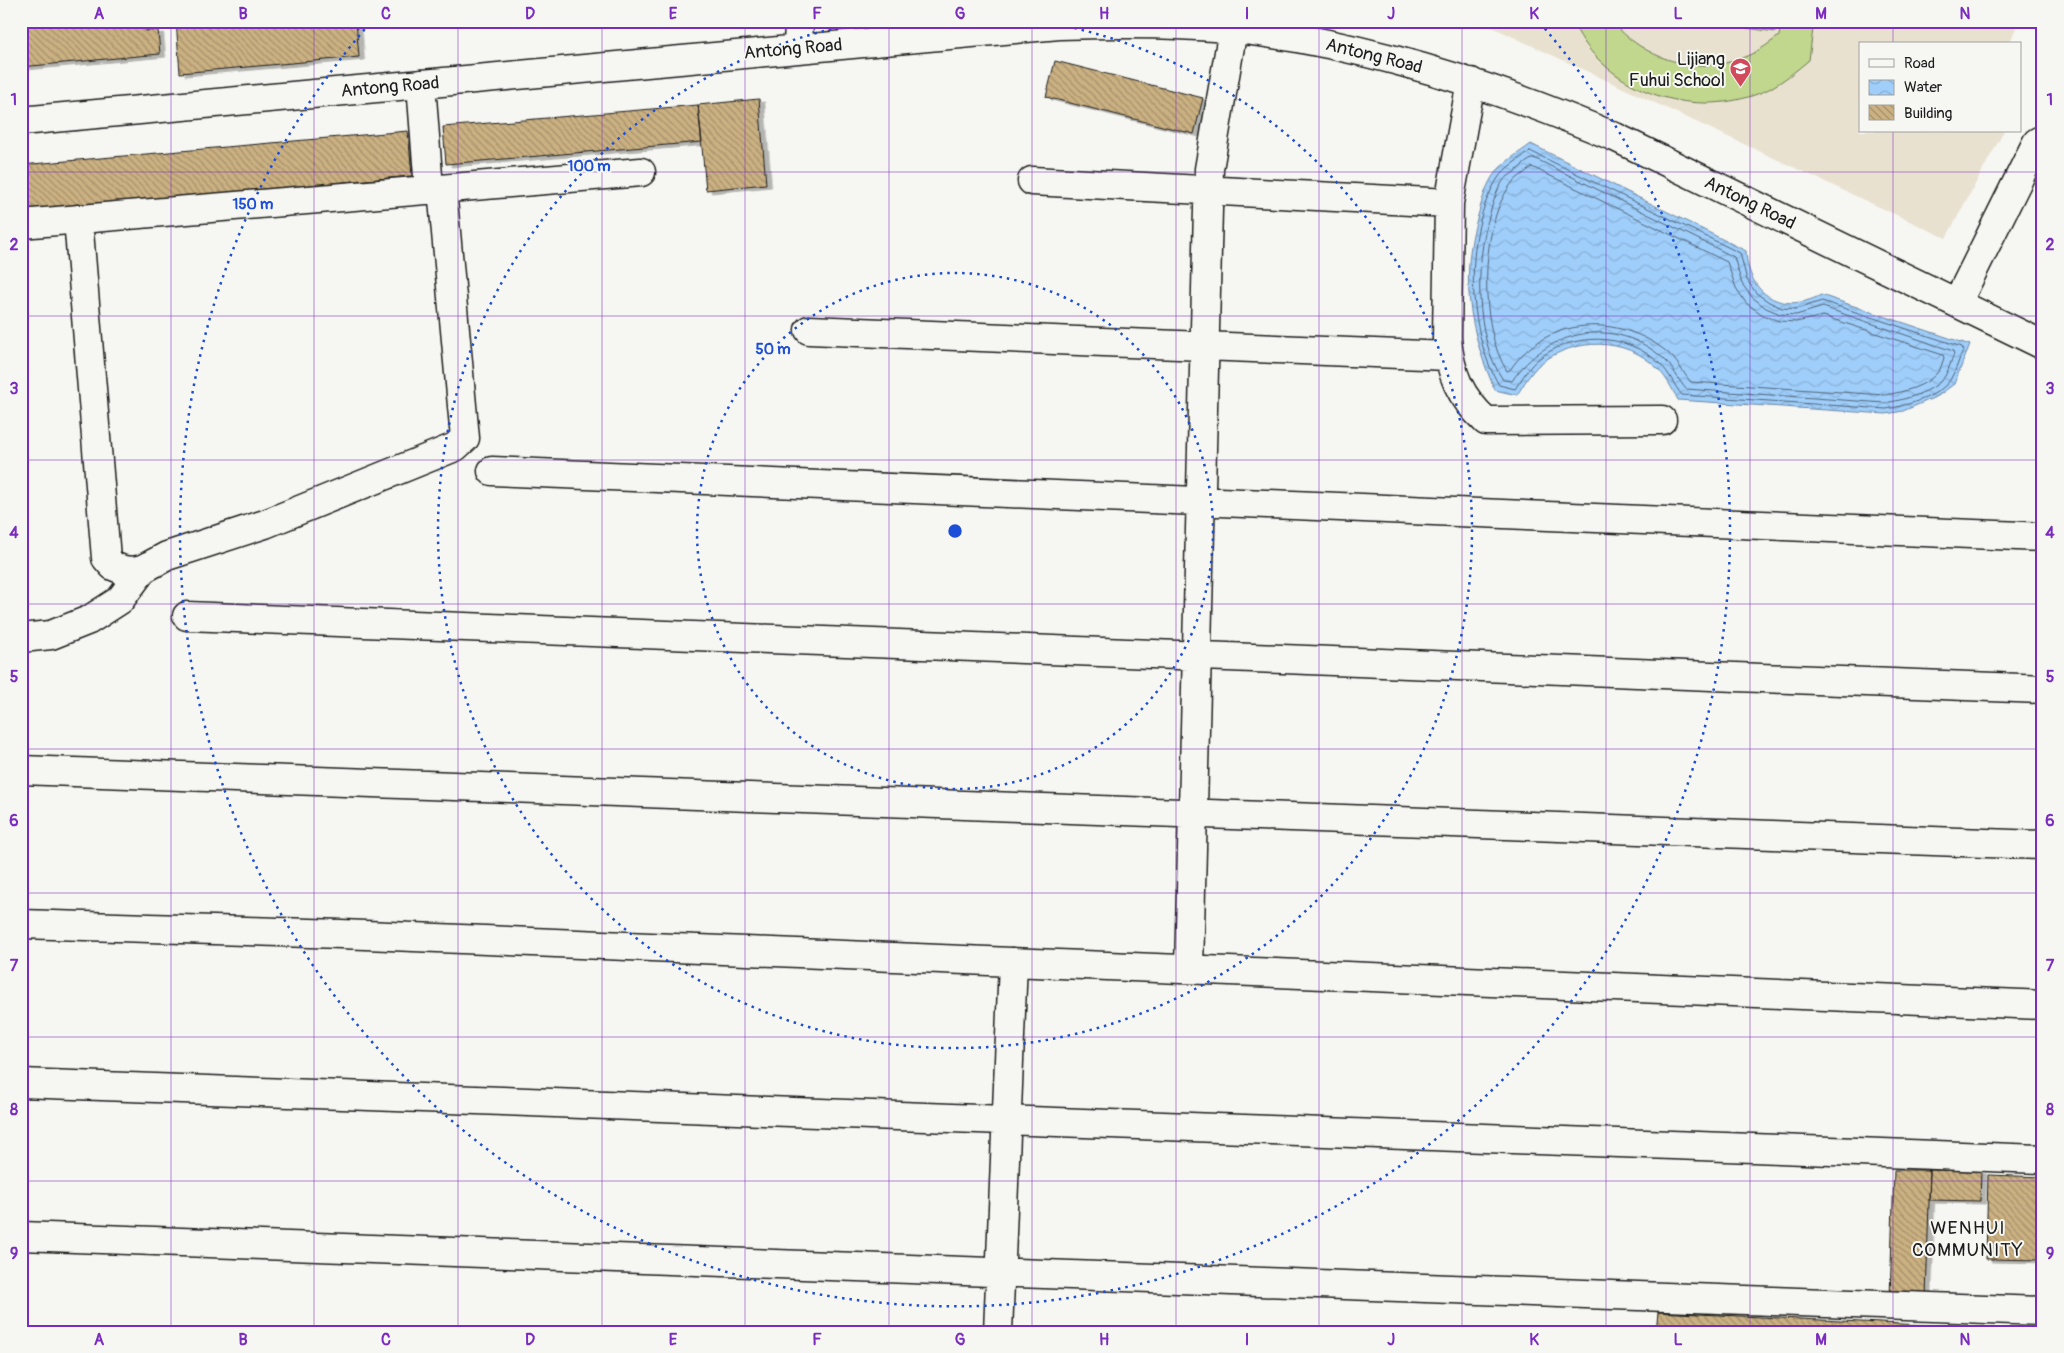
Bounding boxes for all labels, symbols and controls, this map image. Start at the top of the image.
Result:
text: A [94,4,105,24]
text: B [238,4,248,24]
text: C [381,4,391,24]
text: D [525,4,535,24]
text: E [669,4,678,24]
text: F [812,4,822,24]
text: G [955,4,966,24]
text: H [1099,4,1109,24]
text: I [1245,4,1249,24]
text: J [1387,4,1395,24]
text: K [1529,4,1539,24]
text: L [1673,4,1683,24]
text: M [1815,4,1827,24]
text: N [1960,4,1971,24]
street label: Antong Road [743,33,843,65]
street label: Antong Road [1323,33,1425,79]
legend [1859,42,2022,132]
place label: Lijiang Fuhui School [1629,48,1725,92]
text: Road [1904,54,1935,73]
school or university icon: Lijiang Fuhui School [1729,57,1753,88]
street label: Antong Road [340,71,440,103]
text: Water [1904,78,1943,97]
text: 1 [11,90,17,110]
text: 1 [2047,90,2053,110]
text: Building [1904,104,1952,123]
text: 100 m [568,157,610,176]
street label: Antong Road [1701,171,1799,235]
text: 150 m [233,195,273,214]
text: 2 [10,235,19,255]
text: 2 [2046,235,2055,255]
text: 50 m [756,340,790,359]
text: 3 [10,379,19,399]
text: 3 [2046,379,2055,399]
centre of rings [946,522,964,540]
text: 4 [9,523,19,543]
text: 4 [2045,523,2055,543]
text: 5 [10,667,19,687]
text: 5 [2046,667,2055,687]
text: 6 [9,811,19,831]
text: 6 [2045,811,2055,831]
text: 7 [10,956,19,976]
text: 7 [2046,956,2055,976]
text: 8 [10,1100,18,1120]
text: 8 [2046,1100,2054,1120]
district label: WENHUI COMMUNITY [1912,1216,2024,1262]
text: 9 [10,1244,18,1264]
text: 9 [2046,1244,2054,1264]
text: A [94,1330,105,1350]
text: B [238,1330,248,1350]
text: C [381,1330,391,1350]
text: D [525,1330,535,1350]
text: E [669,1330,678,1350]
text: F [812,1330,822,1350]
text: G [955,1330,966,1350]
text: H [1099,1330,1109,1350]
text: I [1245,1330,1249,1350]
text: J [1387,1330,1395,1350]
text: K [1529,1330,1539,1350]
text: L [1673,1330,1683,1350]
text: M [1815,1330,1827,1350]
text: N [1960,1330,1971,1350]

